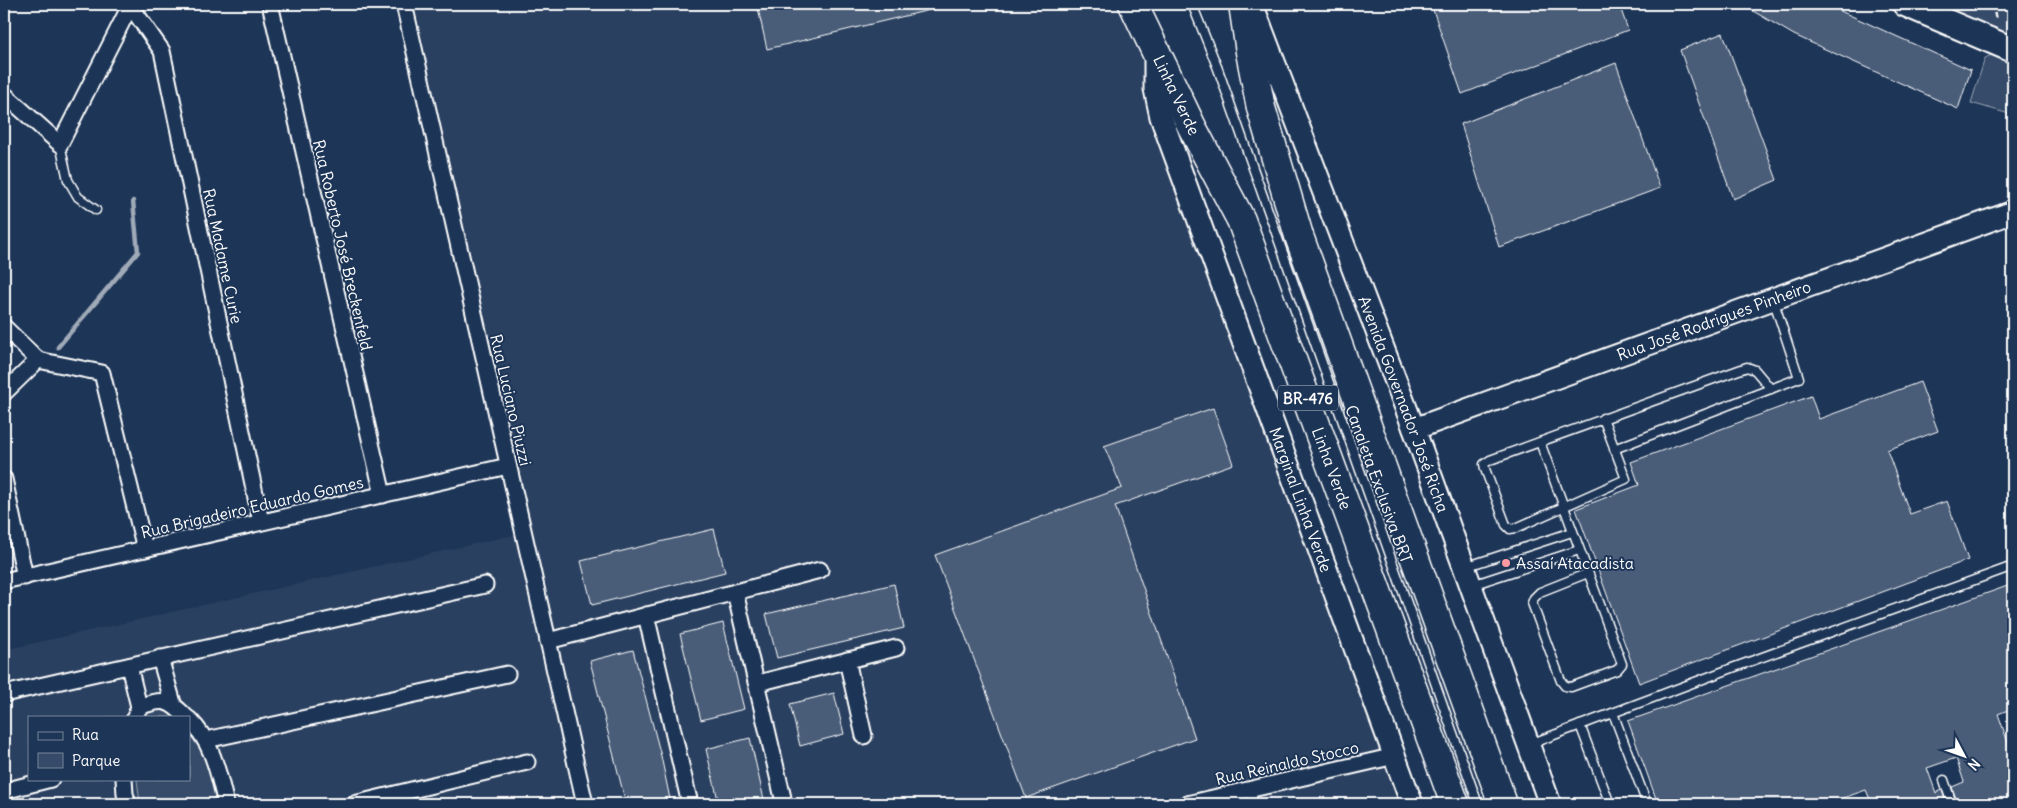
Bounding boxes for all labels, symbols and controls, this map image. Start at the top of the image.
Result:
street label: Linha Verde [1149,52,1204,138]
street label: Rua Roberto José Breckenfeld [309,138,377,352]
street label: Rua Madame Curie [199,187,247,325]
street label: Rua José Rodrigues Pinheiro [1614,276,1814,365]
street label: Avenida Governador José Richa [1354,293,1453,515]
street label: Rua Luciano Piuzzi [486,332,536,468]
road number: BR-476 [1278,386,1338,410]
street label: Canaleta Exclusiva BRT [1341,402,1417,566]
street label: Marginal Linha Verde [1265,424,1336,575]
street label: Linha Verde [1308,424,1356,512]
street label: Rua Brigadeiro Eduardo Gomes [139,472,365,542]
place label: Assaí Atacadista [1516,553,1634,573]
marker: Assaí Atacadista [1500,557,1512,569]
legend [28,716,190,780]
text: Rua [72,725,99,744]
north arrow [1940,730,1990,780]
street label: Rua Reinaldo Stocco [1213,737,1361,789]
text: Parque [72,751,120,770]
text: N [1964,755,1984,774]

